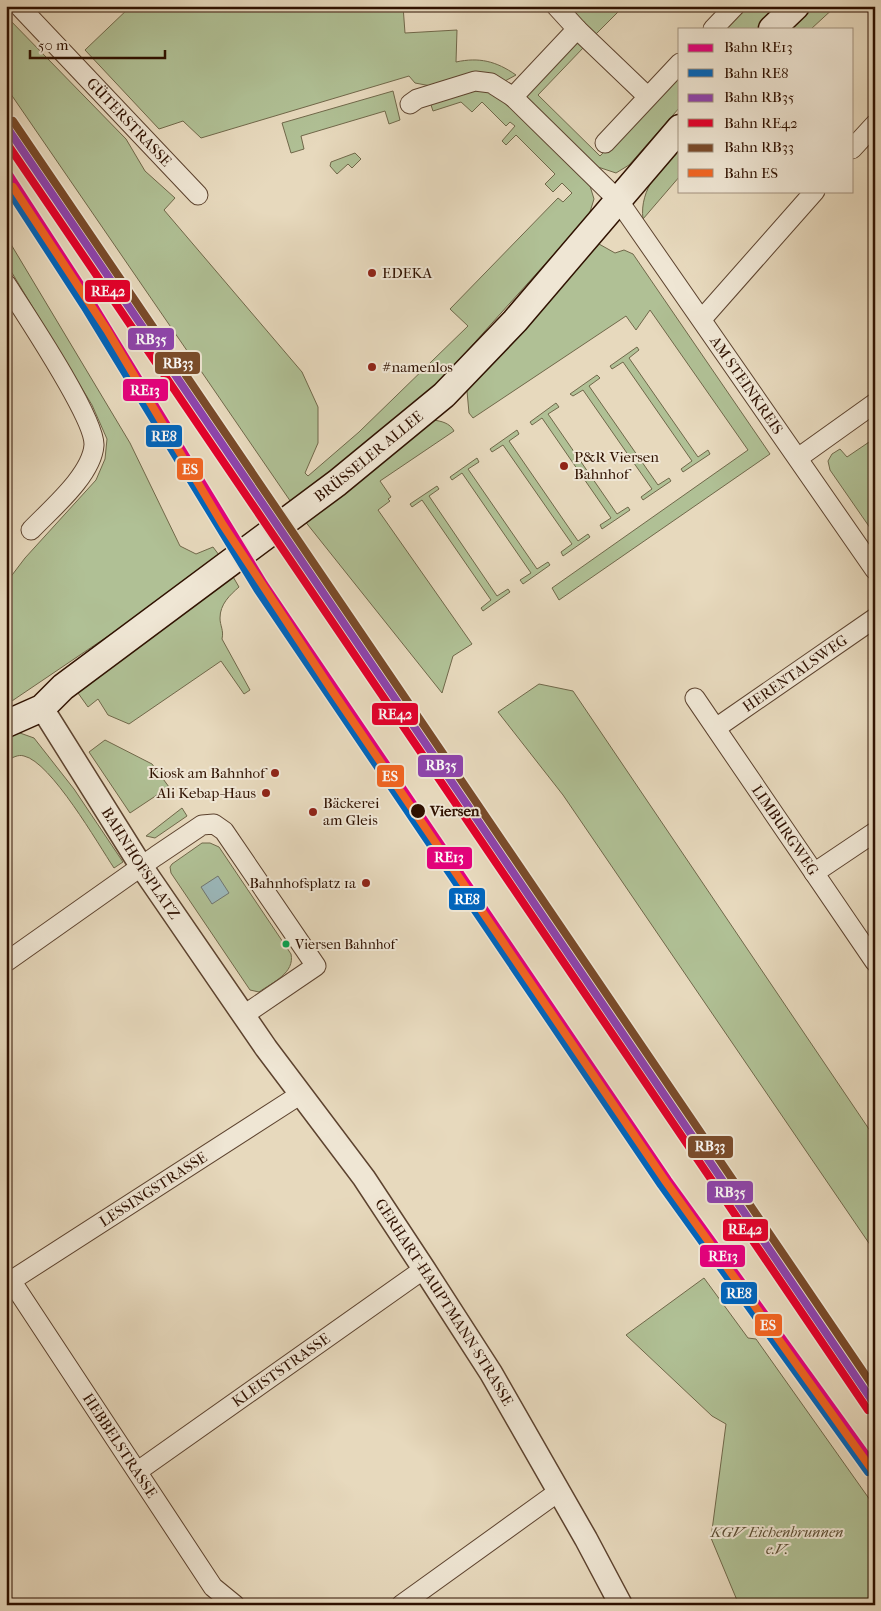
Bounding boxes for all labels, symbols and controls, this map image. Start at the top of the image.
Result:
scale bar [30,28,165,60]
legend [678,28,854,192]
text: 50 m [38,36,69,54]
text: Bahn RE13 [724,38,793,56]
text: Bahn RE8 [724,64,789,82]
street label: GÜTERSTRASSE [83,74,175,170]
text: Bahn RB35 [724,88,794,106]
text: Bahn RE42 [724,114,798,132]
text: Bahn RB33 [724,138,794,156]
text: Bahn ES [724,164,778,182]
place label: EDEKA [382,264,432,282]
marker: EDEKA [366,267,378,279]
line badge: RE42 [84,279,131,303]
text: RE42 [91,283,125,300]
line badge: RB35 [127,327,175,351]
text: RB35 [135,331,167,348]
street label: AM STEINKREIS [706,332,787,438]
line badge: RB33 [154,351,201,375]
text: RB33 [163,355,194,372]
place label: #namenlos [382,358,453,376]
marker: #namenlos [366,361,378,373]
line badge: RE13 [122,378,169,402]
text: RE13 [130,382,160,399]
street label: BRÜSSELER ALLEE [311,407,427,506]
line badge: RE8 [145,424,183,448]
text: RE8 [151,428,177,445]
place label: P&R Viersen Bahnhof [574,448,659,483]
line badge: ES [176,457,204,481]
marker: P&R Viersen Bahnhof [558,460,570,472]
text: ES [182,461,198,478]
street label: HERENTALSWEG [739,631,851,716]
line badge: RE42 [371,702,419,726]
text: RE42 [378,706,412,723]
line badge: RB35 [417,754,464,778]
text: RB35 [425,757,457,774]
place label: Kiosk am Bahnhof [148,764,268,782]
line badge: ES [376,764,405,788]
marker: Kiosk am Bahnhof [269,767,281,779]
text: ES [382,768,398,785]
street label: LIMBURGWEG [748,782,822,879]
place label: Ali Kebap-Haus [156,784,256,802]
marker: Ali Kebap-Haus [260,787,272,799]
place label: Bäckerei am Gleis [323,794,380,829]
marker: Viersen [409,802,427,820]
place label: Viersen [429,802,480,820]
street label: BAHNHOFSPLATZ [98,804,184,923]
marker: Bäckerei am Gleis [307,806,319,818]
line badge: RE13 [426,846,473,870]
text: RE13 [434,849,464,866]
place label: Bahnhofsplatz 1a [249,874,357,892]
marker: Bahnhofsplatz 1a [360,877,372,889]
line badge: RE8 [448,887,486,911]
text: RE8 [454,891,480,908]
place label: Viersen Bahnhof [294,936,399,953]
marker: Viersen Bahnhof [281,939,291,949]
line badge: RB33 [687,1135,734,1159]
text: RB33 [695,1138,726,1155]
street label: LESSINGSTRASSE [96,1148,210,1231]
line badge: RB35 [706,1180,754,1204]
text: RB35 [714,1184,746,1201]
street label: GERHART-HAUPTMANN-STRASSE [371,1195,517,1409]
line badge: RE42 [722,1218,769,1242]
text: RE42 [728,1221,762,1238]
line badge: RE13 [699,1244,746,1268]
text: RE13 [708,1248,738,1265]
line badge: RE8 [720,1281,758,1305]
text: RE8 [726,1285,752,1302]
line badge: ES [754,1313,783,1337]
text: ES [760,1317,776,1334]
street label: KLEISTSTRASSE [228,1329,333,1411]
street label: HEBBELSTRASSE [79,1390,161,1501]
park label: KGV Eichenbrunnen e.V. [710,1523,843,1558]

